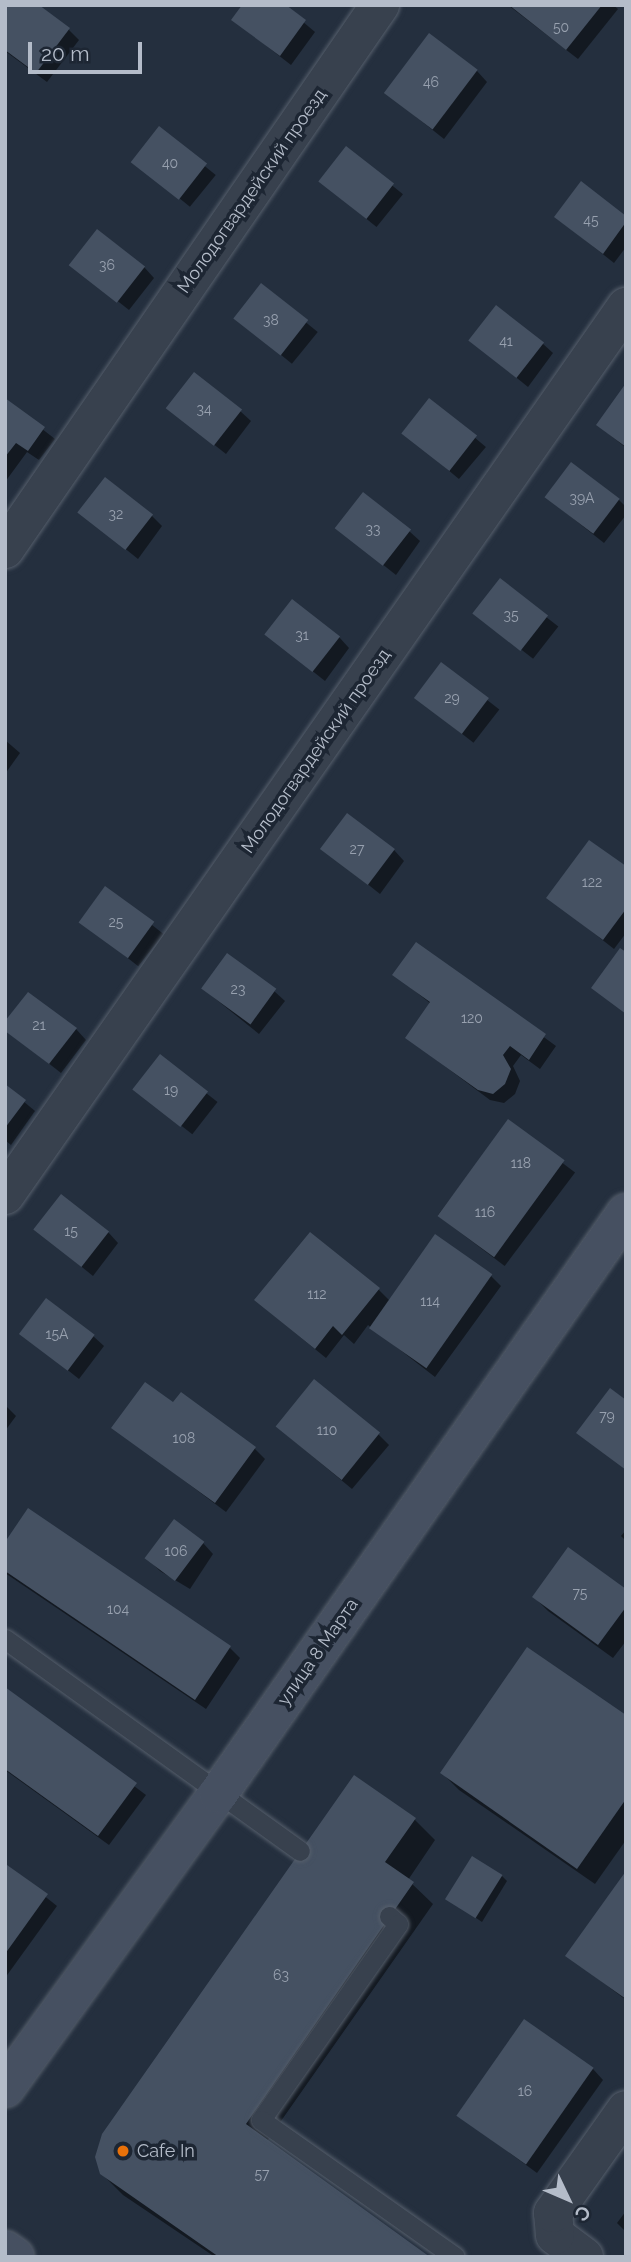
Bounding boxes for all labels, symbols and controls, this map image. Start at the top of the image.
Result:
house number: 50 [553,19,569,35]
scale bar [32,28,145,72]
text: 20 m [41,41,89,66]
house number: 46 [423,74,439,90]
street label: Молодогвардейский проезд [173,85,331,297]
house number: 40 [162,155,178,171]
house number: 45 [583,212,599,228]
house number: 36 [99,257,115,273]
house number: 38 [263,312,279,328]
house number: 41 [499,333,513,349]
house number: 34 [196,401,212,417]
house number: 39А [569,490,595,506]
house number: 32 [109,506,123,522]
house number: 33 [366,521,380,537]
house number: 35 [503,607,519,623]
house number: 31 [295,627,309,643]
street label: Молодогвардейский проезд [237,645,395,857]
house number: 29 [444,690,460,706]
house number: 27 [350,841,364,857]
house number: 122 [582,874,602,890]
house number: 25 [109,914,123,930]
house number: 23 [231,981,245,997]
house number: 120 [461,1010,483,1026]
house number: 21 [32,1017,46,1033]
house number: 19 [164,1082,178,1098]
house number: 118 [511,1155,531,1171]
house number: 116 [475,1204,495,1220]
house number: 15 [64,1223,78,1239]
house number: 112 [307,1286,327,1302]
house number: 114 [420,1293,440,1309]
house number: 15А [45,1326,69,1342]
house number: 79 [599,1408,615,1424]
house number: 110 [317,1422,337,1438]
house number: 108 [173,1430,195,1446]
house number: 106 [164,1543,188,1559]
house number: 75 [573,1585,587,1601]
street label: улица 8 Марта [273,1594,363,1710]
house number: 104 [107,1601,129,1617]
house number: 63 [273,1967,289,1983]
house number: 16 [518,2083,532,2099]
place label: Cafe In [137,2140,195,2162]
marker: Cafe In [115,2143,131,2159]
north arrow [533,2164,603,2234]
house number: 57 [254,2166,270,2182]
text: С [571,2201,596,2226]

